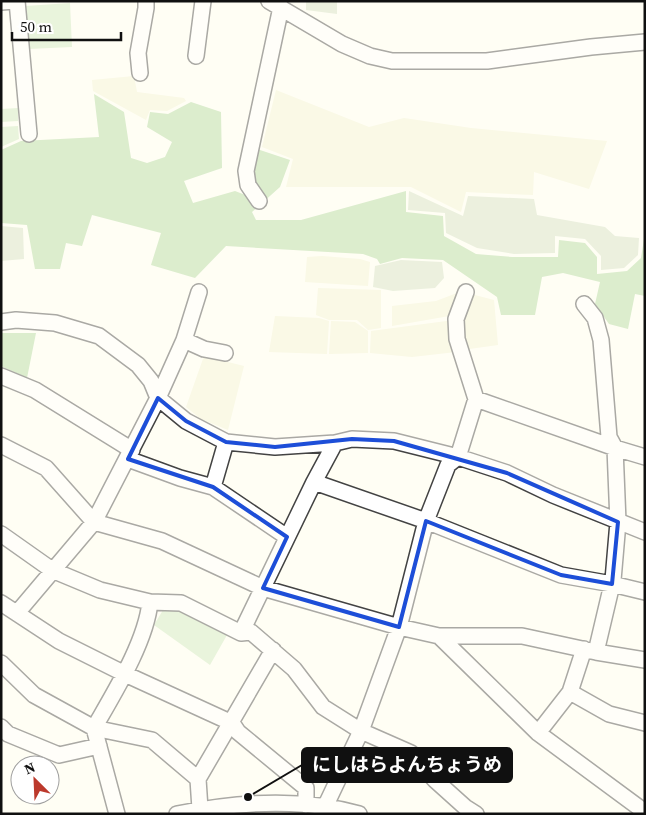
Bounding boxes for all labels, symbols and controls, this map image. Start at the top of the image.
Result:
scale bar [12,10,121,42]
text: 50 m [20,16,52,37]
callout: にしはらよんちょうめ [302,748,512,782]
text: にしはらよんちょうめ [312,751,502,777]
north arrow [10,755,60,805]
text: N [21,757,38,779]

